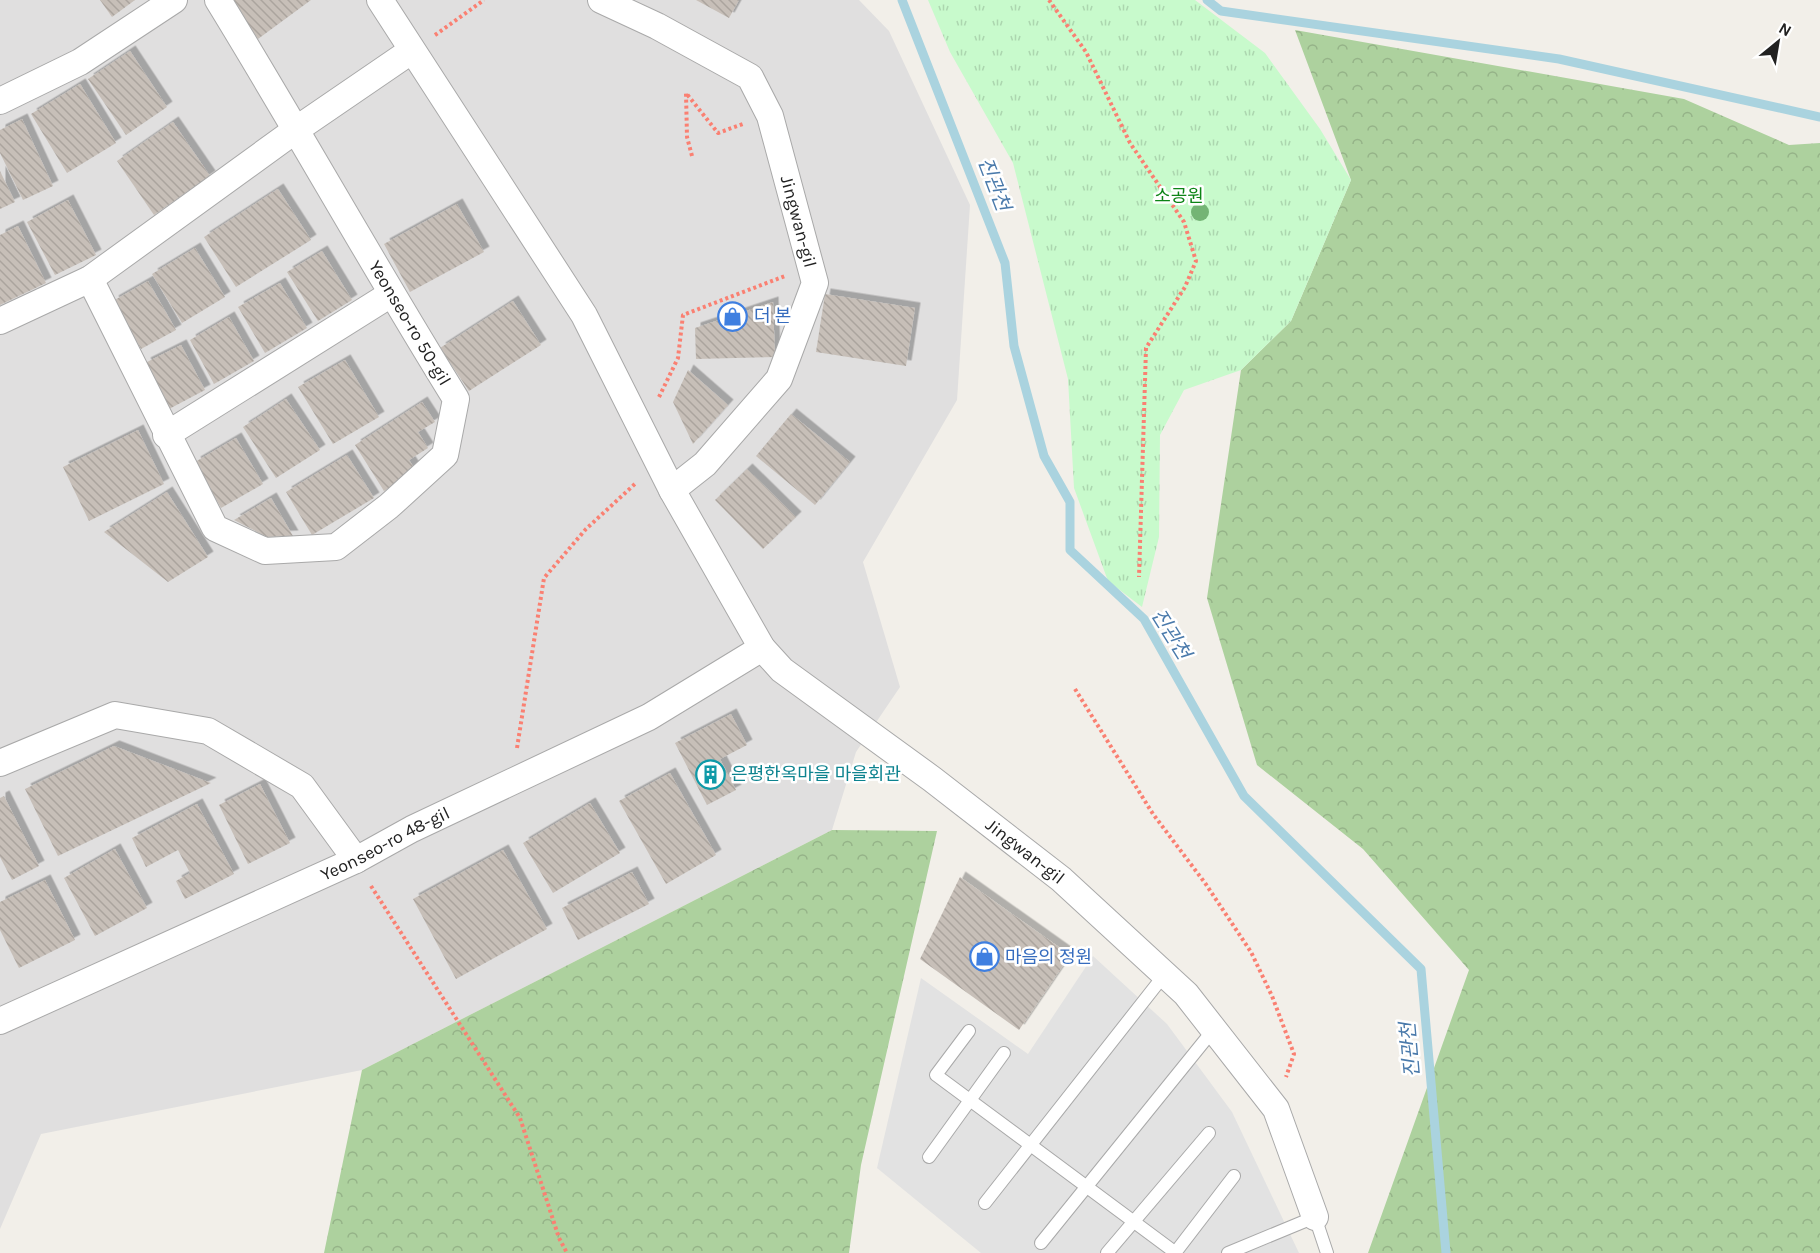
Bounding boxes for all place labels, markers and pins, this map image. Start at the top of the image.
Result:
shop icon: 더 본 [717,300,749,332]
place label: 더 본 [754,305,791,327]
building icon: 은평한옥마을 마을회관 [694,758,726,790]
place label: 은평한옥마을 마을회관 [731,763,901,785]
shop icon: 마음의 정원 [968,941,1000,973]
place label: 마음의 정원 [1005,946,1092,968]

